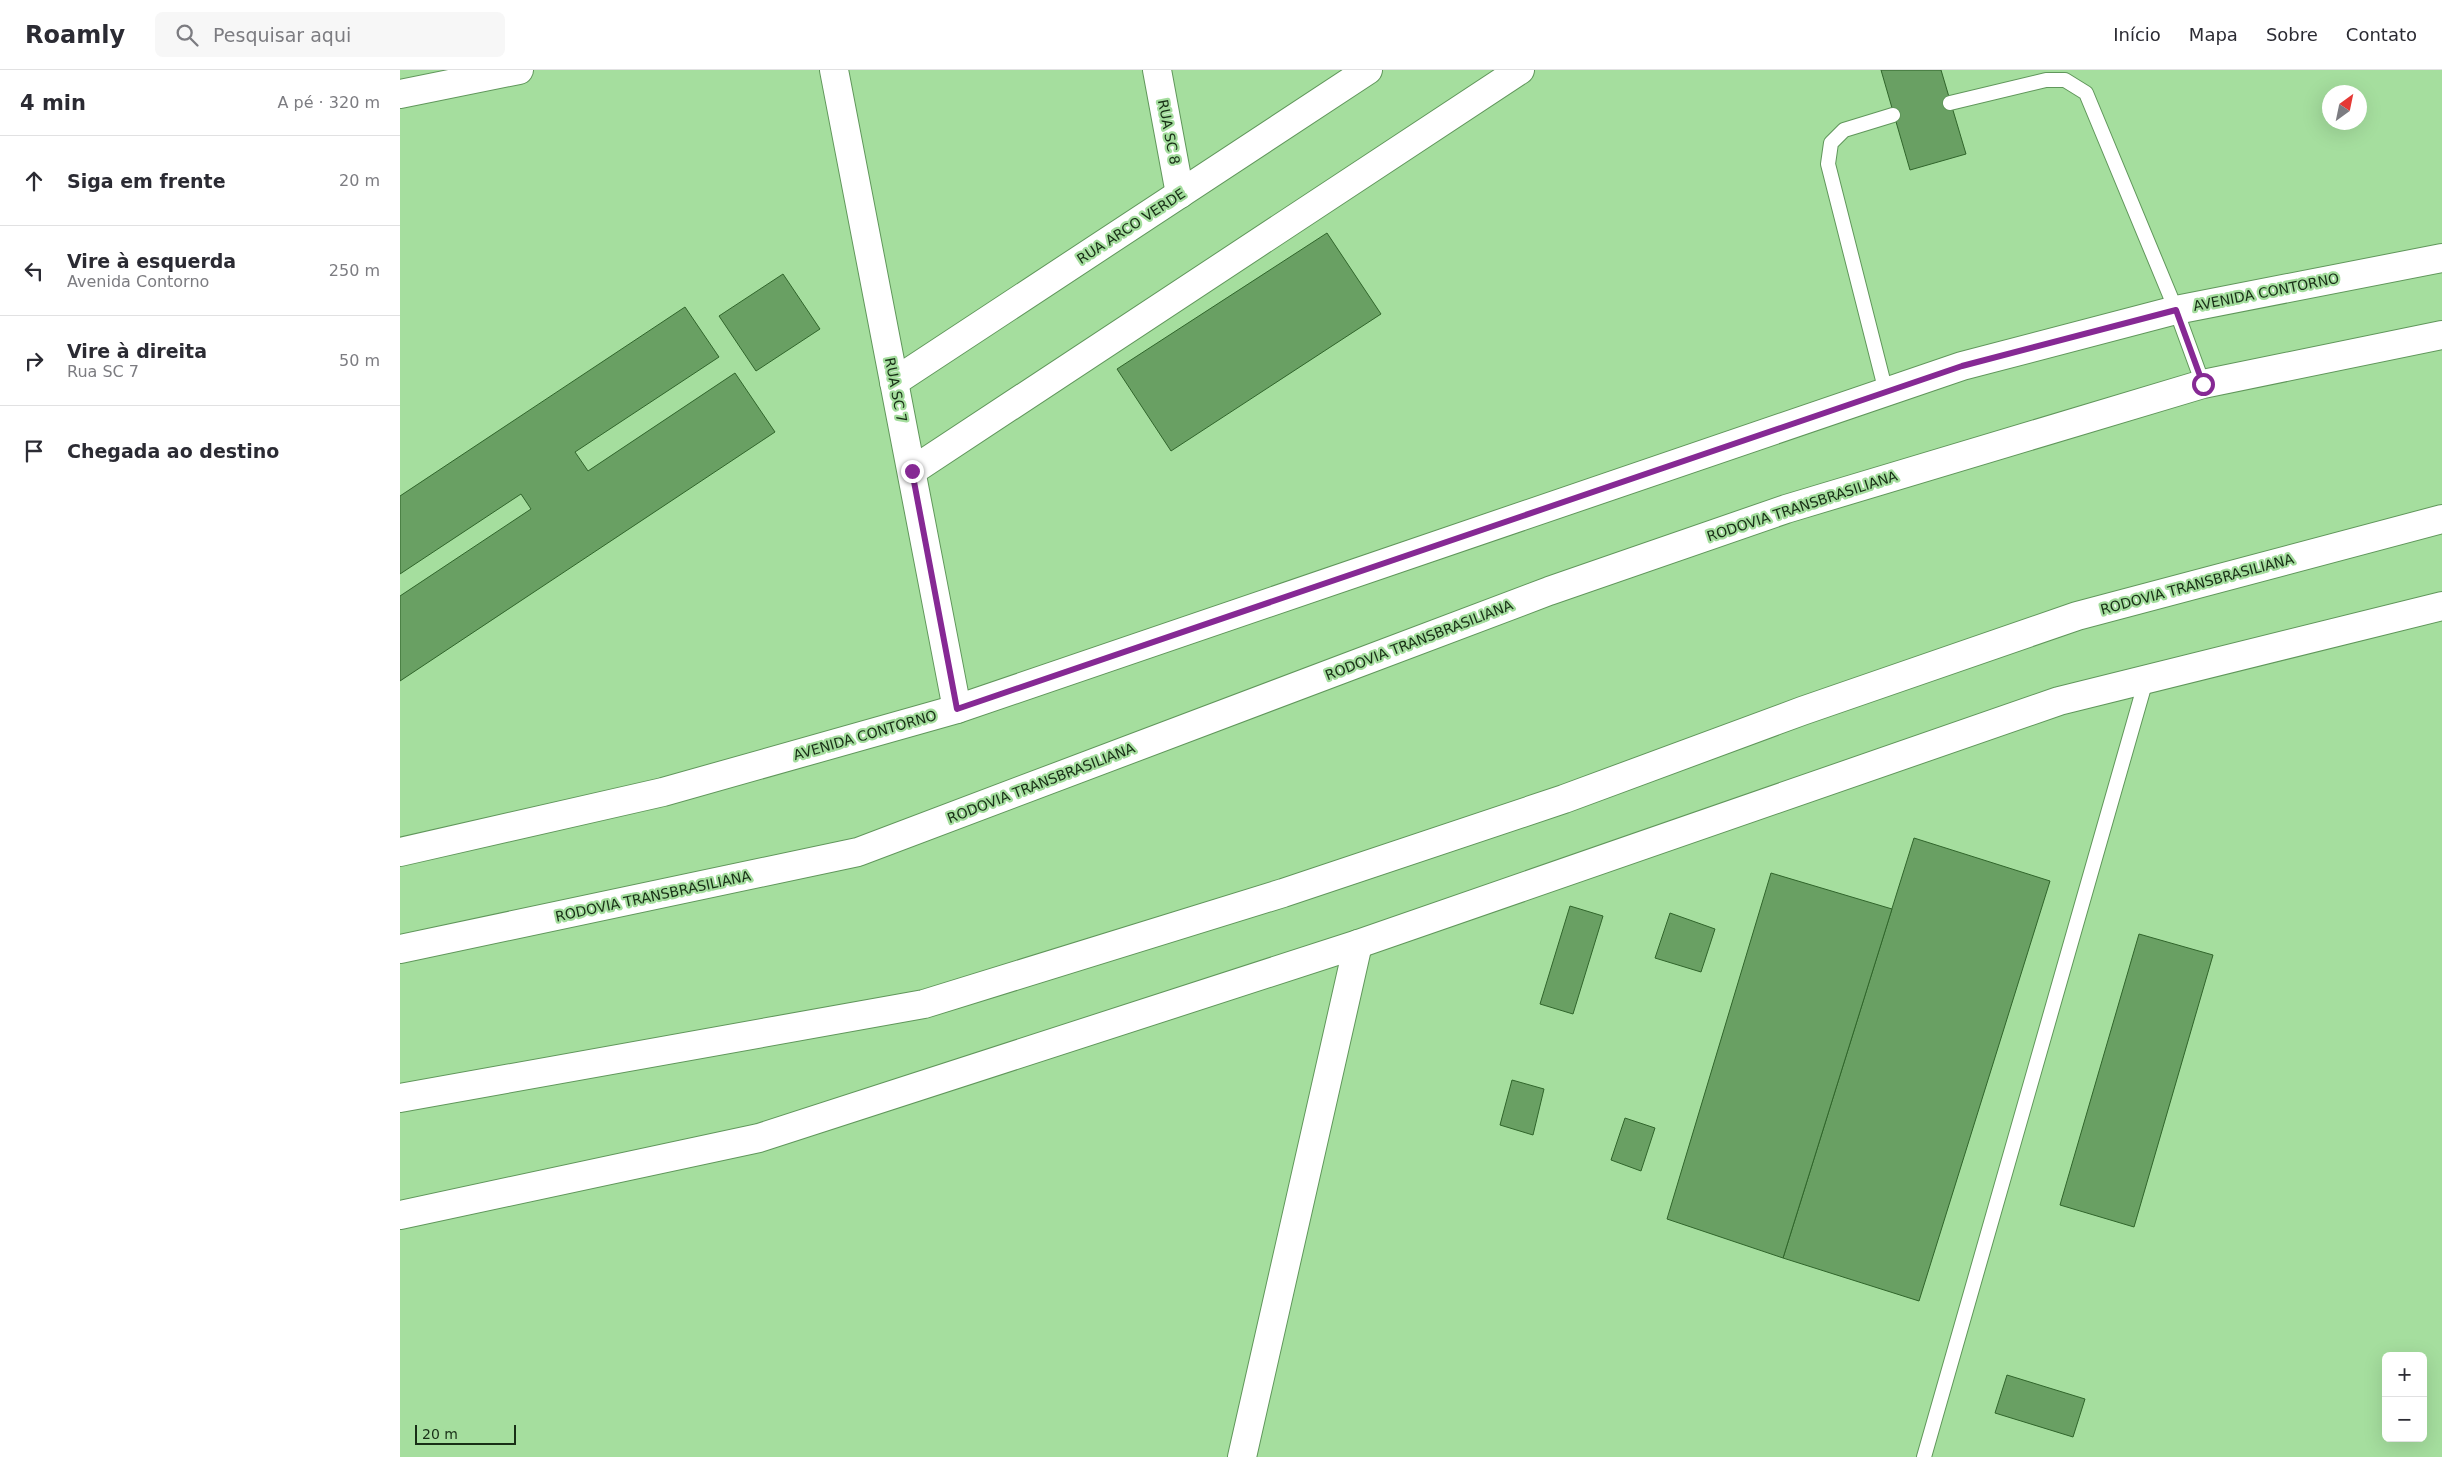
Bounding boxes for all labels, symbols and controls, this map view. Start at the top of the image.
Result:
search box [155,12,505,57]
text: Roamly [25,21,125,49]
icon: search [173,21,201,49]
text: Pesquisar aqui [213,24,351,46]
text: Início [2113,24,2161,45]
text: Mapa [2189,24,2238,45]
text: Sobre [2266,24,2318,45]
text: Contato [2346,24,2417,45]
north arrow [2322,85,2367,130]
text: 4 min [20,91,86,115]
text: A pé · 320 m [278,93,380,112]
street label: RUA SC 8 [1155,98,1183,166]
icon: ahead [20,167,48,195]
text: Siga em frente [67,170,226,192]
text: 20 m [339,171,380,190]
street label: RUA ARCO VERDE [1074,185,1188,267]
text: Vire à esquerda [67,250,236,272]
icon: left [20,257,48,285]
text: 250 m [329,261,380,280]
street label: AVENIDA CONTORNO [2192,270,2340,314]
text: Avenida Contorno [67,272,209,291]
text: Vire à direita [67,340,207,362]
icon: right [20,347,48,375]
text: 50 m [339,351,380,370]
street label: RUA SC 7 [882,356,910,424]
text: Rua SC 7 [67,362,139,381]
route start [2192,373,2215,396]
icon: arrive [20,437,48,465]
text: Chegada ao destino [67,440,279,462]
route end [901,460,924,483]
street label: RODOVIA TRANSBRASILIANA [1705,467,1900,544]
street label: RODOVIA TRANSBRASILIANA [2099,550,2296,618]
street label: RODOVIA TRANSBRASILIANA [1323,597,1515,683]
street label: AVENIDA CONTORNO [792,707,938,763]
street label: RODOVIA TRANSBRASILIANA [945,740,1137,826]
street label: RODOVIA TRANSBRASILIANA [554,867,753,925]
map controls [2382,1352,2427,1442]
button: + [2382,1352,2427,1397]
button: − [2382,1397,2427,1442]
scale bar [415,1422,516,1445]
text: 20 m [422,1426,458,1442]

